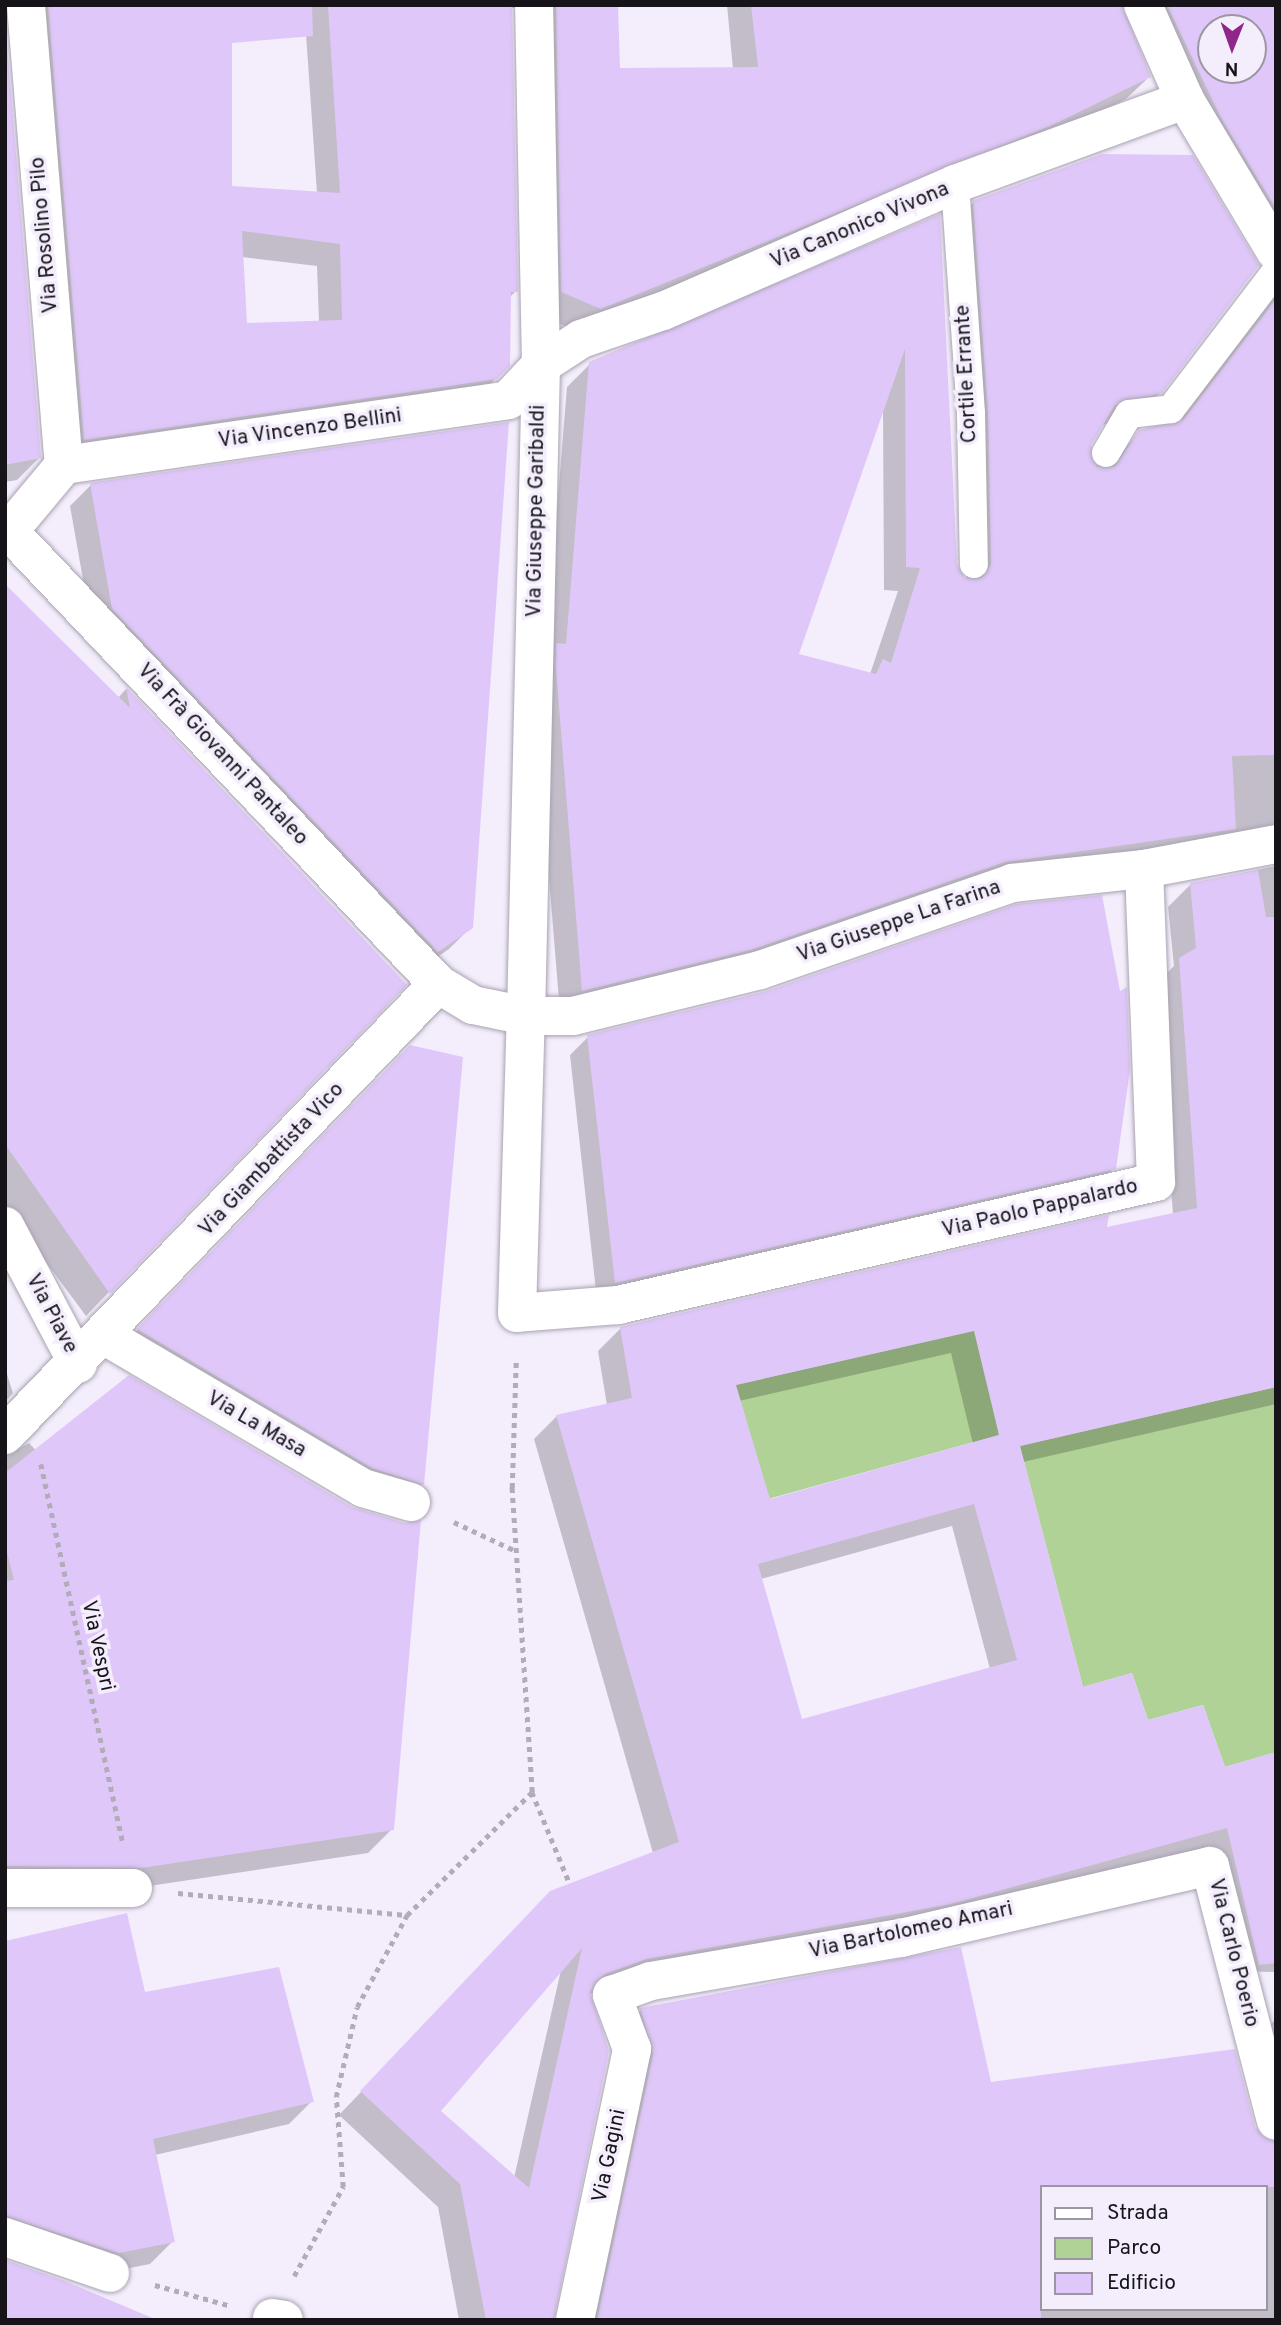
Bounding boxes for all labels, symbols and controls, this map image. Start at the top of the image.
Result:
north arrow [1197,14,1267,84]
text: N [1225,56,1239,80]
street label: Via Rosolino Pilo [26,156,64,314]
street label: Via Canonico Vivona [767,177,953,275]
street label: Cortile Errante [951,304,983,444]
street label: Via Vincenzo Bellini [216,404,404,454]
street label: Via Giuseppe Garibaldi [523,404,551,618]
street label: Via Frà Giovanni Pantaleo [131,659,313,851]
street label: Via Giuseppe La Farina [794,875,1004,969]
street label: Via Giambattista Vico [194,1078,350,1242]
street label: Via Paolo Pappalardo [940,1174,1140,1244]
street label: Via Piave [20,1270,82,1358]
street label: Via La Masa [202,1386,310,1464]
street label: Via Vespri [75,1598,119,1694]
street label: Via Carlo Poerio [1202,1876,1264,2030]
street label: Via Bartolomeo Amari [806,1897,1016,1965]
street label: Via Gagini [588,2107,632,2205]
legend [1040,2185,1267,2311]
text: Strada [1107,2200,1168,2227]
text: Parco [1107,2235,1161,2262]
text: Edificio [1107,2270,1176,2297]

